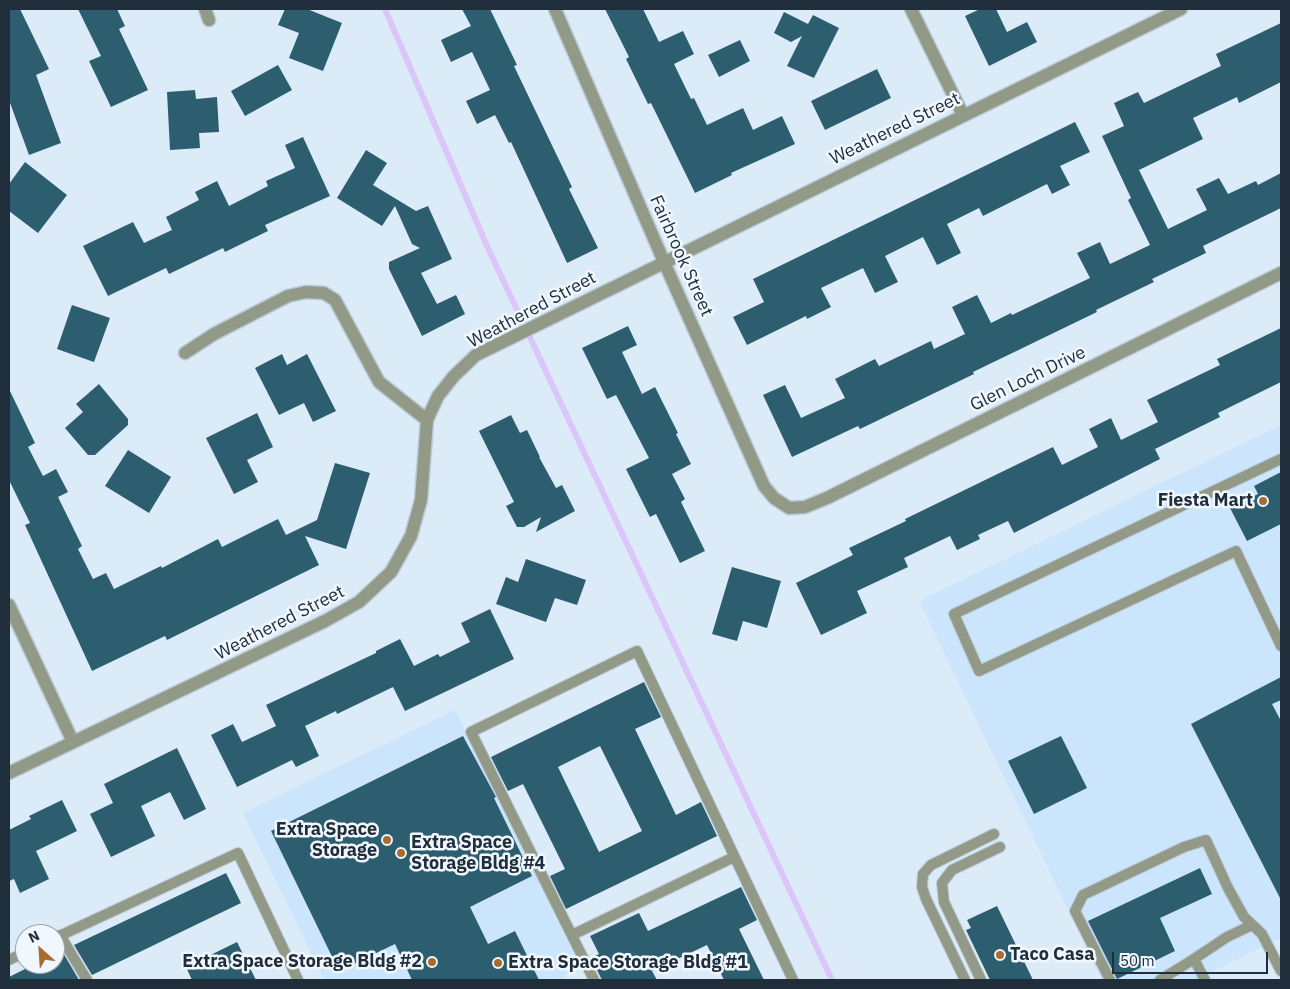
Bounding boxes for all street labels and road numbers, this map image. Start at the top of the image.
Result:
street label: Weathered Street [826,88,964,170]
street label: Fairbrook Street [645,192,717,320]
street label: Weathered Street [464,267,600,353]
street label: Glen Loch Drive [967,342,1089,416]
street label: Weathered Street [212,581,348,665]

